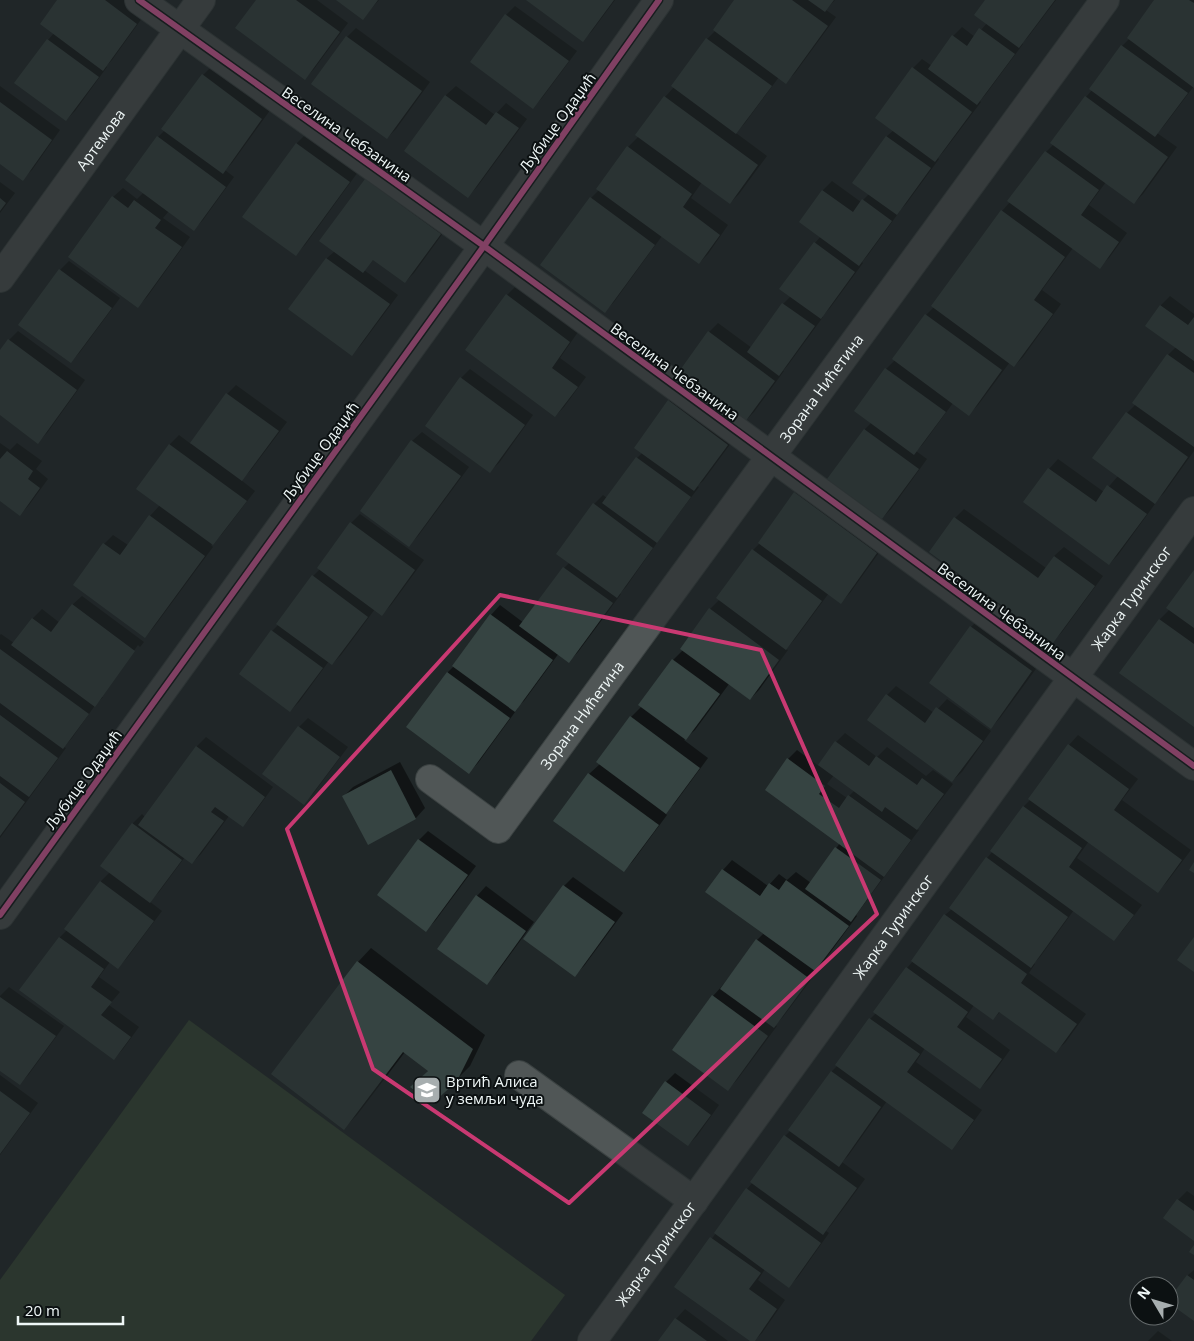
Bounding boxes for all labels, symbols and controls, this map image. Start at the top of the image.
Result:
street label: Љубице Одаџић [514,68,600,176]
street label: Веселина Чебзанина [278,82,416,186]
street label: Артемова [71,105,129,174]
street label: Веселина Чебзанина [607,318,743,424]
street label: Зорана Нићетина [775,330,867,446]
street label: Љубице Одаџић [277,397,363,505]
street label: Жарка Туринског [1086,541,1176,654]
street label: Веселина Чебзанина [934,558,1070,664]
street label: Зорана Нићетина [535,656,628,773]
street label: Љубице Одаџић [40,725,126,833]
street label: Жарка Туринског [848,870,938,983]
place label: Вртић Алиса у земљи чуда [446,1071,544,1108]
school or university icon: Вртић Алиса у земљи чуда [412,1075,442,1105]
street label: Жарка Туринског [611,1197,700,1310]
north arrow [1129,1276,1179,1326]
text: N [1132,1282,1154,1303]
scale bar [18,1294,122,1326]
text: 20 m [25,1300,60,1320]

